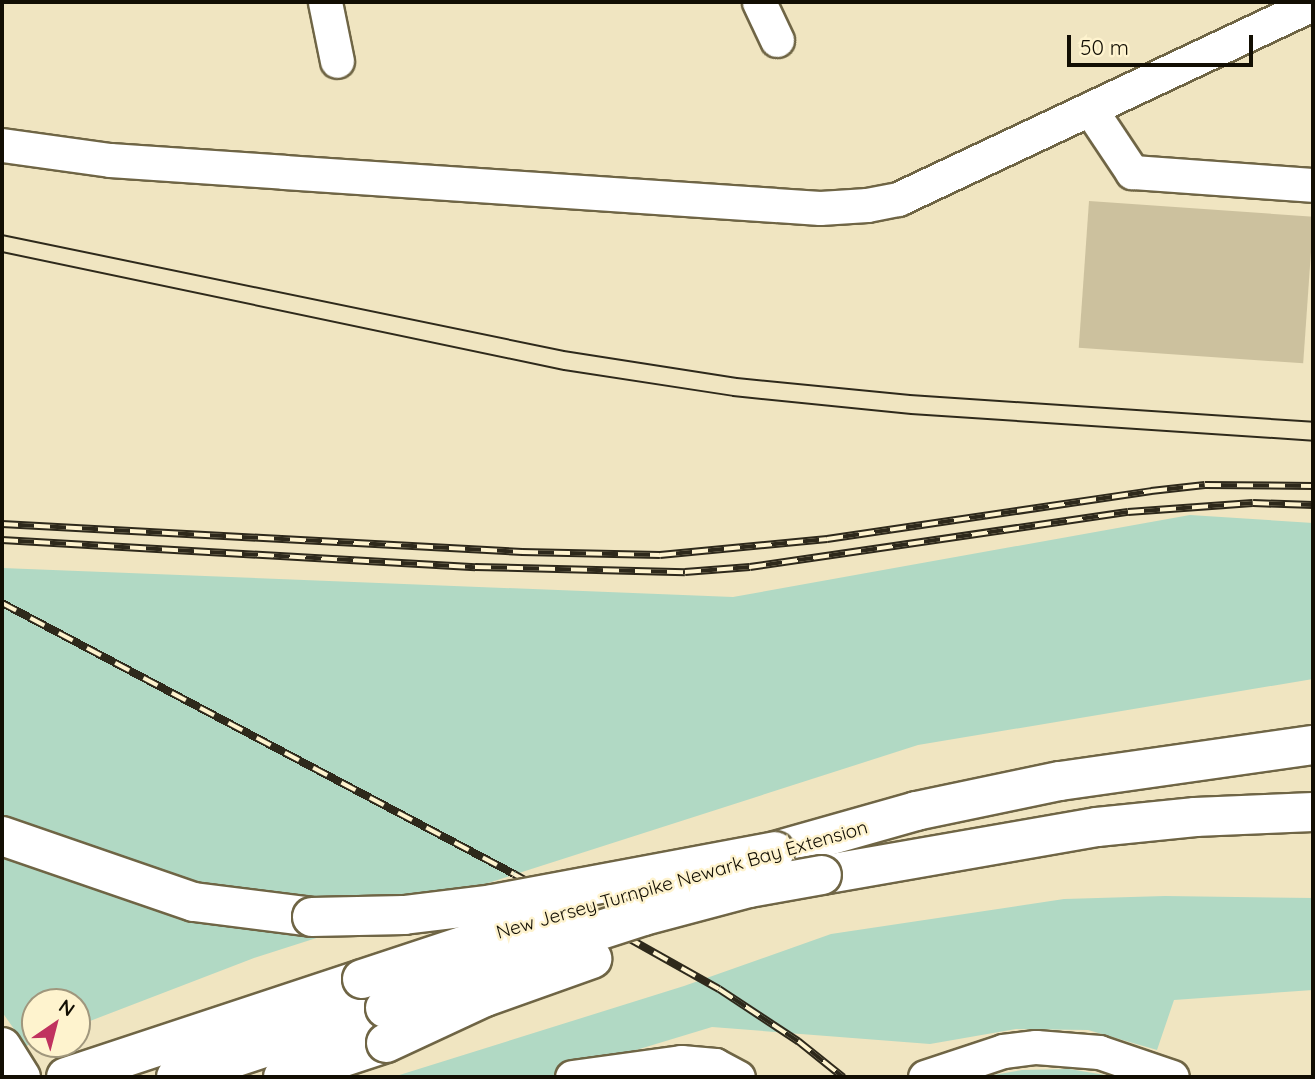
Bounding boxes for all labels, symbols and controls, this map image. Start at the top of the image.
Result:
scale bar [1070,21,1256,65]
text: 50 m [1080,34,1129,60]
street label: New Jersey Turnpike Newark Bay Extension [494,816,870,944]
north arrow [21,988,91,1058]
text: N [54,994,80,1021]

